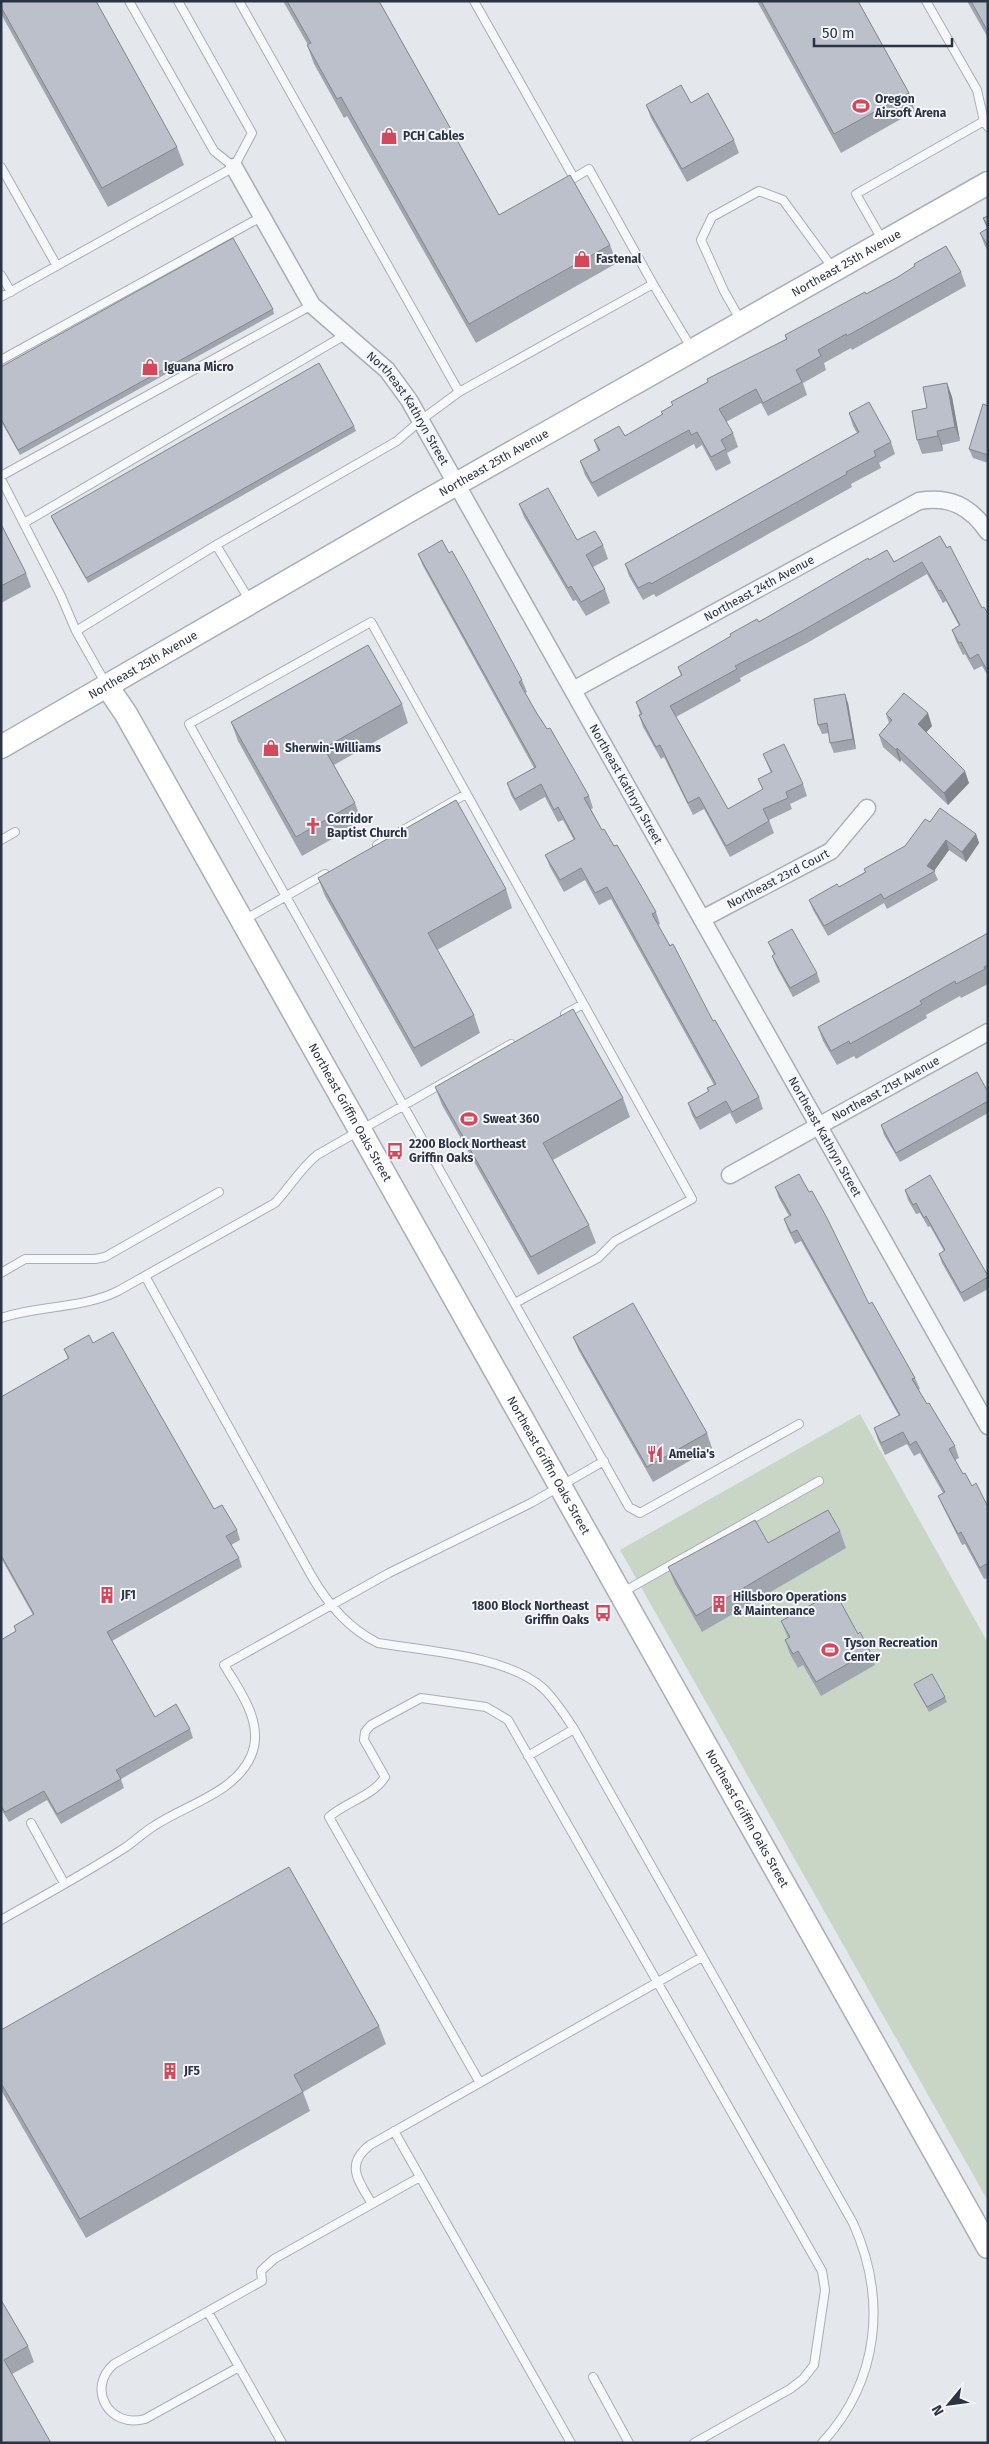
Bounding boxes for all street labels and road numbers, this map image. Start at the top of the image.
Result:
street label: Northeast 25th Avenue [789,227,904,300]
street label: Northeast Kathryn Street [364,349,452,468]
street label: Northeast 25th Avenue [437,426,551,499]
street label: Northeast 24th Avenue [701,553,817,624]
street label: Northeast 25th Avenue [86,628,200,702]
street label: Northeast Kathryn Street [586,722,665,847]
street label: Northeast 23rd Court [725,846,832,911]
street label: Northeast Griffin Oaks Street [306,1041,395,1185]
street label: Northeast 21st Avenue [829,1053,942,1124]
street label: Northeast Kathryn Street [785,1074,865,1200]
street label: Northeast Griffin Oaks Street [504,1394,593,1538]
street label: Northeast Griffin Oaks Street [703,1747,792,1891]

